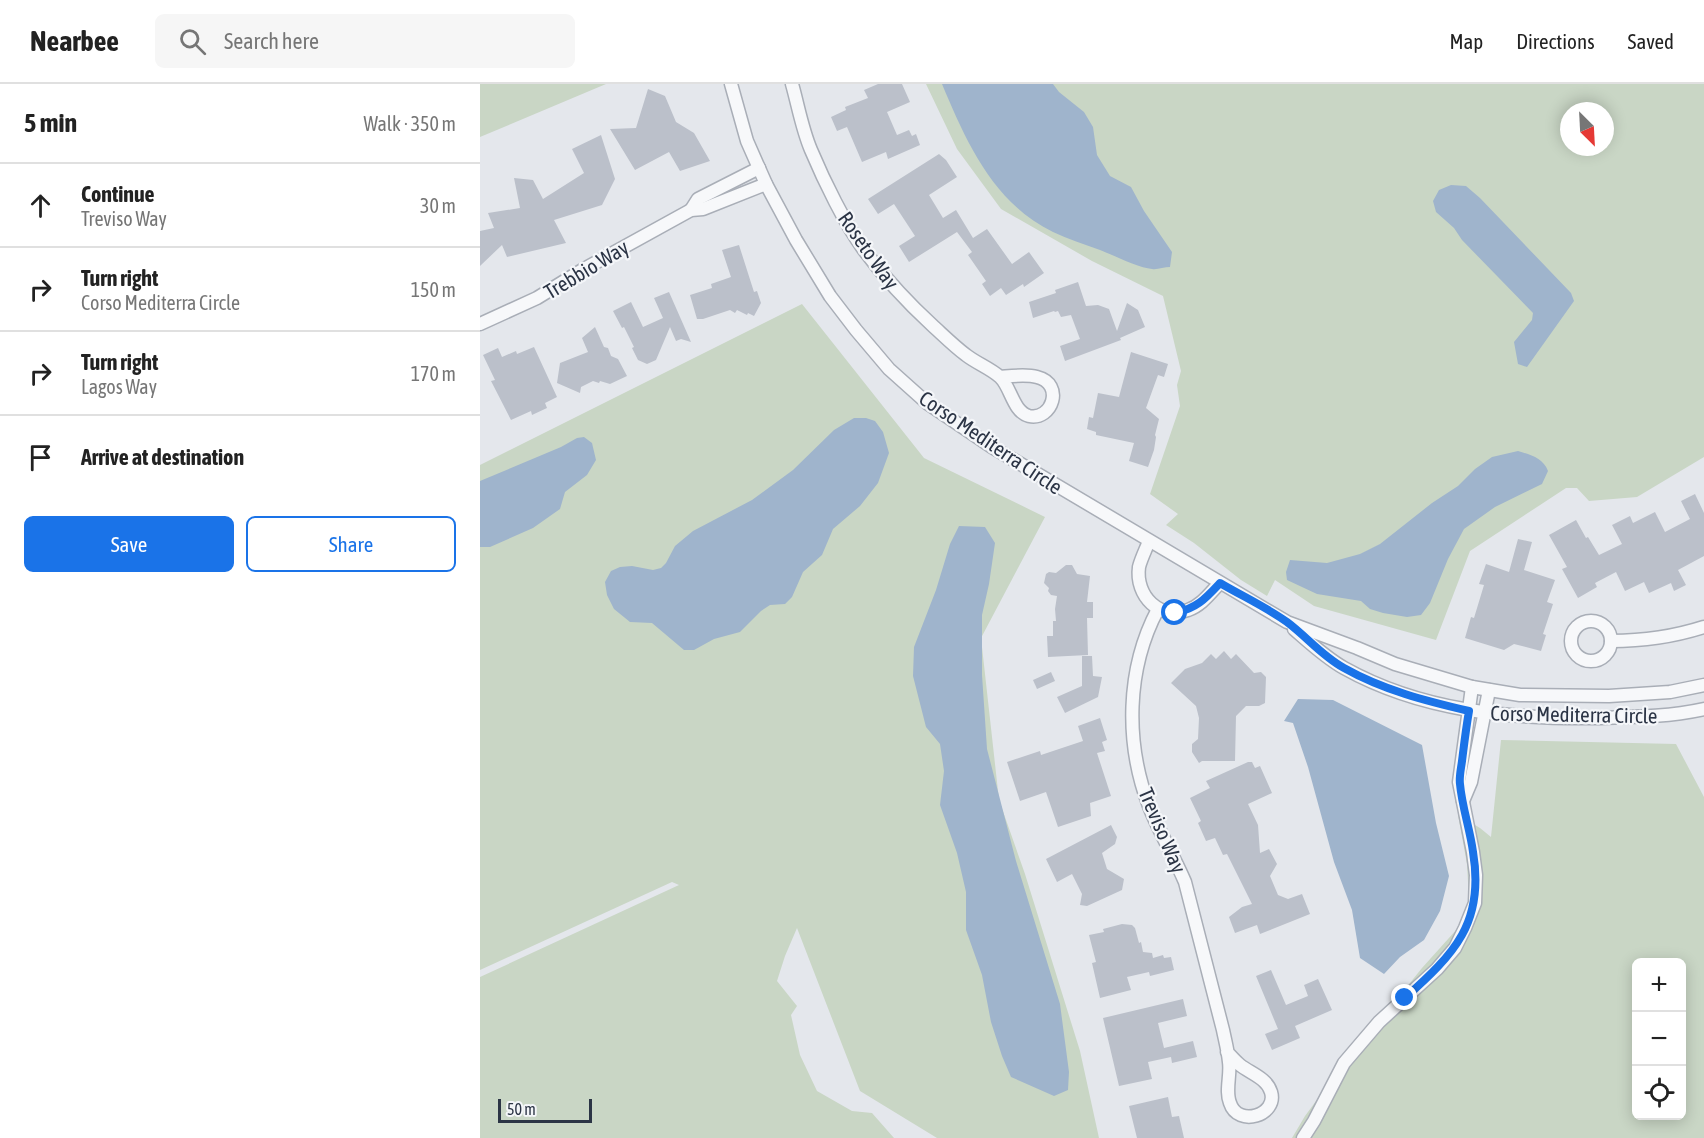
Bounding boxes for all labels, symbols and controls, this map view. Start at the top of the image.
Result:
search box [155,14,575,68]
text: Nearbee [30,25,119,57]
icon: search [176,25,209,58]
text: Search here [224,28,319,54]
text: Map [1449,29,1483,53]
text: Directions [1516,29,1595,53]
text: Saved [1628,29,1674,53]
north arrow [1560,102,1614,156]
text: 5 min [24,108,77,138]
text: Walk · 350 m [364,112,456,135]
text: Continue [81,181,155,207]
icon: ahead [24,189,57,222]
text: 30 m [420,194,456,217]
text: Treviso Way [81,207,167,230]
street label: Roseto Way [834,207,905,294]
street label: Trebbio Way [539,234,633,304]
text: Turn right [81,265,158,291]
icon: right [24,273,57,306]
text: 150 m [411,278,456,301]
text: Corso Mediterra Circle [81,291,240,314]
text: Turn right [81,349,158,375]
icon: right [24,357,57,390]
text: 170 m [411,362,456,385]
text: Lagos Way [81,375,157,398]
street label: Corso Mediterra Circle [915,385,1067,499]
icon: arrive [24,441,57,474]
text: Arrive at destination [81,444,244,470]
button: Save [24,516,234,572]
button: Share [246,516,456,572]
route start [1161,599,1187,625]
street label: Corso Mediterra Circle [1490,701,1658,727]
street label: Treviso Way [1134,784,1192,876]
map controls [1632,958,1686,1120]
button: + [1632,958,1686,1012]
route end [1391,984,1417,1010]
button: − [1632,1012,1686,1066]
button: locate [1632,1066,1686,1120]
scale bar [498,1096,592,1124]
text: 50 m [507,1100,536,1118]

